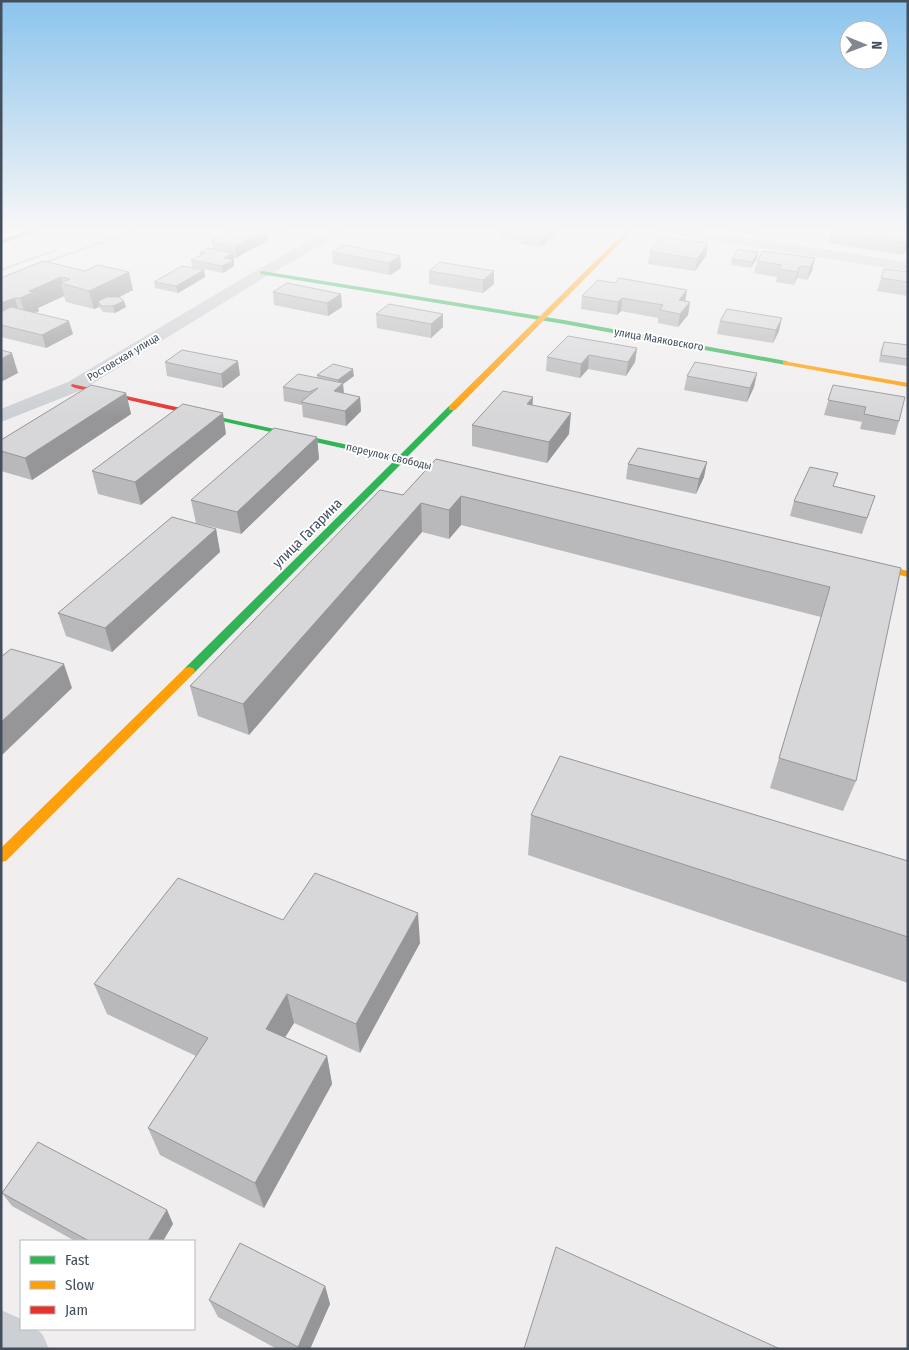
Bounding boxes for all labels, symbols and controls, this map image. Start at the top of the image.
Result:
north arrow [839,20,889,70]
text: N [868,41,885,50]
street label: улица Маяковского [613,325,705,354]
street label: Ростовская улица [85,331,162,384]
street label: переулок Свободы [345,440,433,473]
street label: улица Гагарина [269,495,346,572]
legend [20,1240,195,1330]
text: Fast [65,1251,89,1269]
text: Slow [65,1276,94,1294]
text: Jam [65,1301,88,1319]

